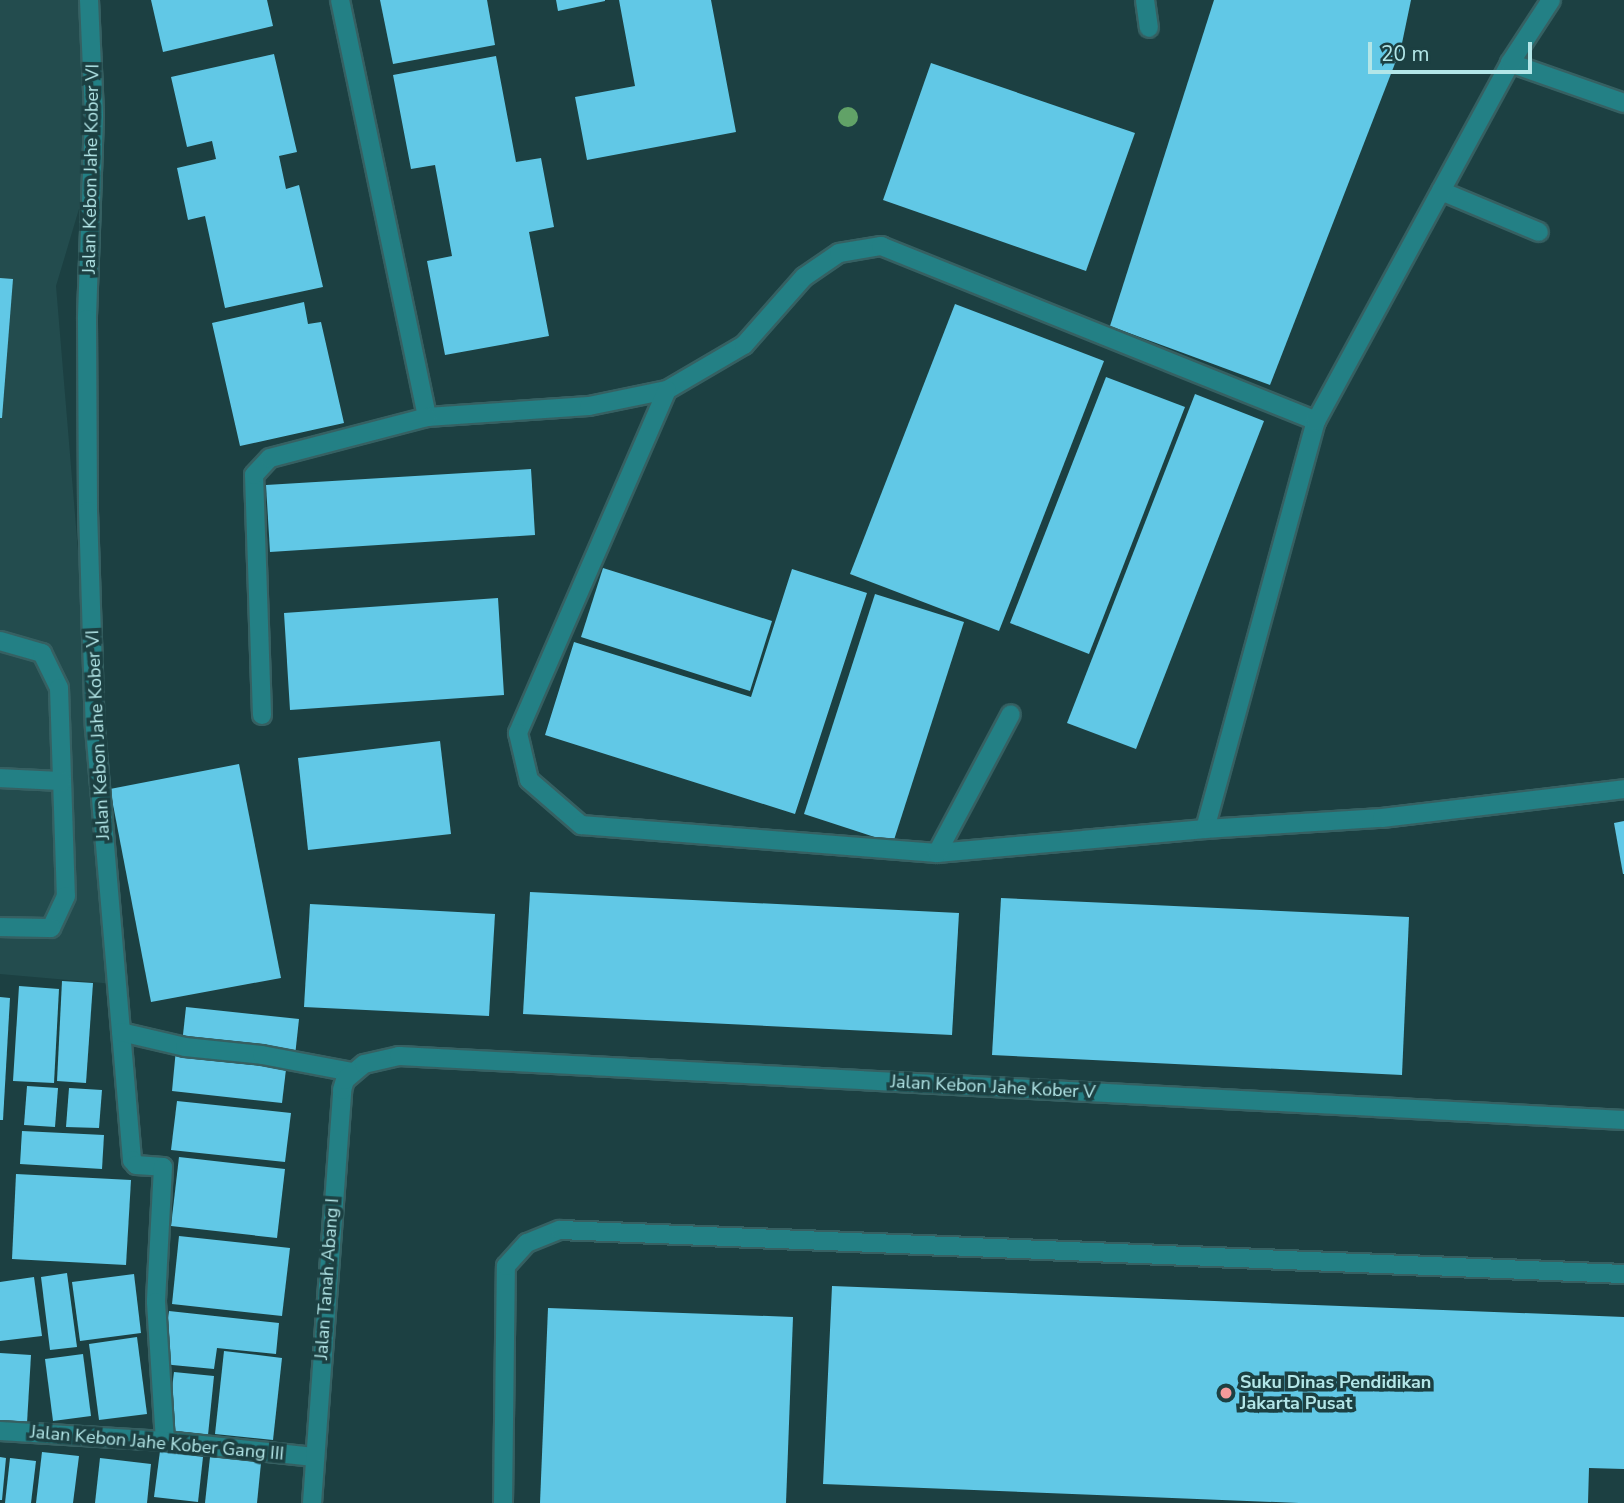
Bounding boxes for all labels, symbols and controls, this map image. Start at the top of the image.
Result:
scale bar [1372,28,1536,72]
text: 20 m [1381,40,1430,68]
street label: Jalan Kebon Jahe Kober VI [78,64,104,274]
street label: Jalan Kebon Jahe Kober VI [82,630,114,840]
street label: Jalan Kebon Jahe Kober V [890,1071,1096,1103]
street label: Jalan Tanah Abang I [311,1198,343,1360]
place label: Suku Dinas Pendidikan Jakarta Pusat [1240,1372,1431,1414]
marker: Suku Dinas Pendidikan Jakarta Pusat [1218,1385,1234,1401]
street label: Jalan Kebon Jahe Kober Gang III [29,1421,285,1465]

